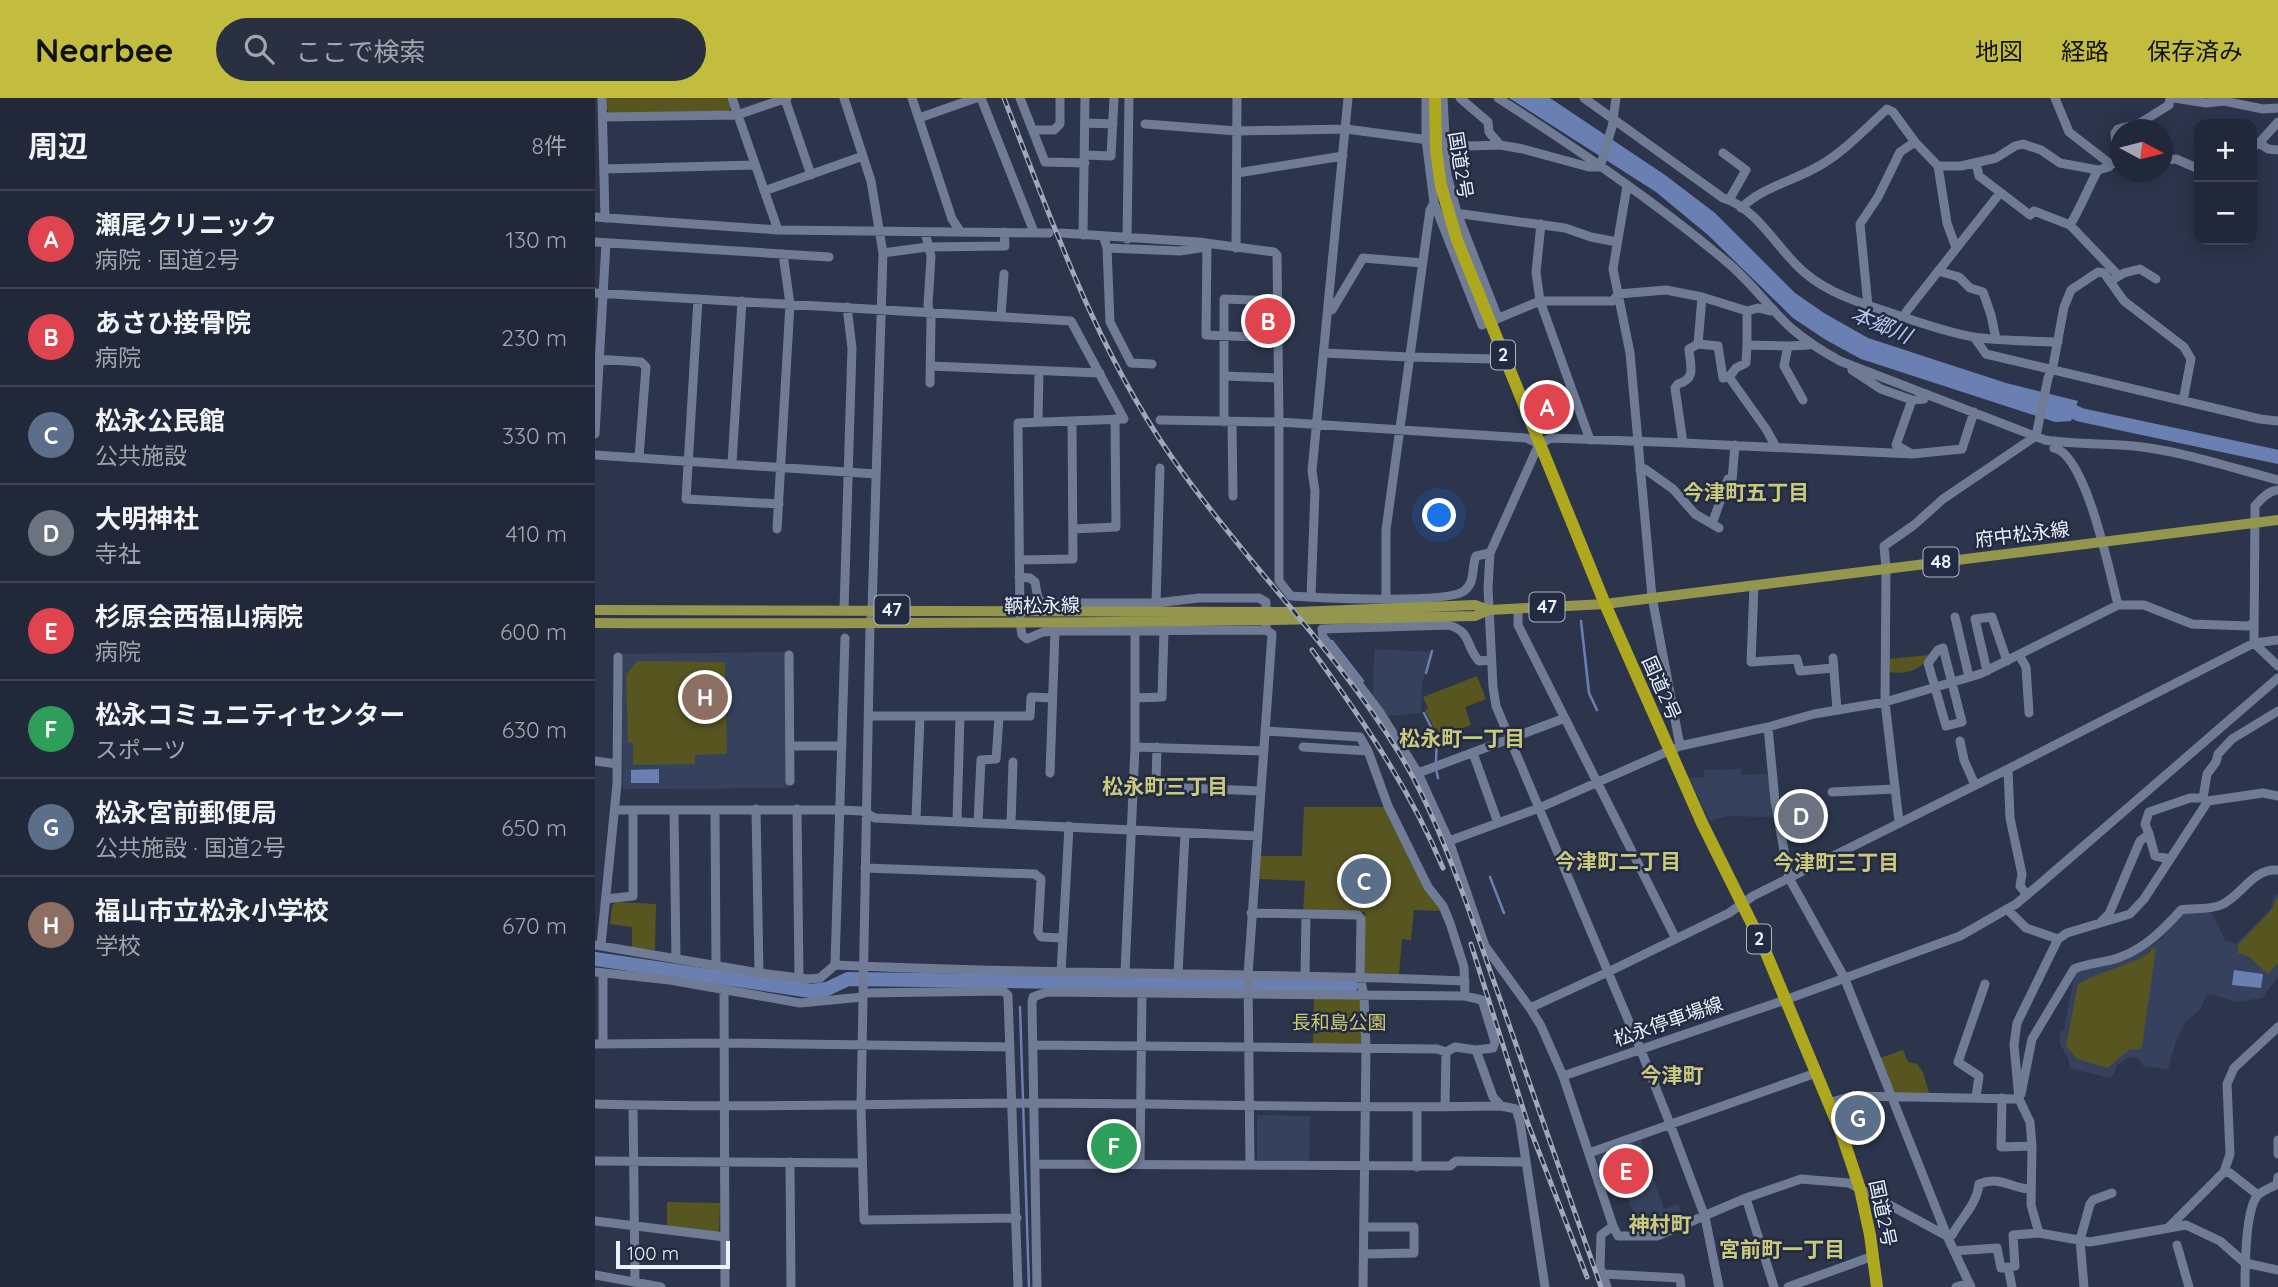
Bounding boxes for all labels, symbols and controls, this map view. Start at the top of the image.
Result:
search box [216,18,706,81]
text: Nearbee [35,29,174,70]
icon: search [240,30,278,68]
text: ここで検索 [296,35,426,68]
text: 地図 [1975,36,2023,66]
text: 経路 [2061,36,2109,66]
text: 保存済み [2147,36,2243,66]
north arrow [2110,119,2173,182]
map controls [2194,119,2257,245]
button: + [2194,119,2257,182]
text: 周辺 [28,127,88,165]
street label: 国道2号 [1444,130,1478,200]
text: 8件 [532,131,567,160]
button: − [2194,182,2257,245]
text: 瀬尾クリニック [95,208,277,241]
text: A [44,225,58,254]
text: 130 m [505,225,567,254]
text: 病院 · 国道2号 [95,245,240,274]
pin: B [1245,295,1291,347]
water label: 本郷川 [1847,300,1917,349]
text: あさひ接骨院 [95,306,251,339]
text: B [43,323,59,352]
text: 230 m [501,323,567,352]
road number: 2 [1491,341,1515,370]
text: 病院 [95,343,141,372]
pin: A [1524,381,1570,433]
text: 松永公民館 [95,404,225,437]
text: C [44,421,58,450]
text: 330 m [502,421,567,450]
text: 公共施設 [95,441,187,470]
district label: 今津町五丁目 [1683,479,1809,505]
your location [1422,498,1456,532]
text: 大明神社 [95,502,199,535]
street label: 府中松永線 [1973,516,2071,552]
text: D [43,519,59,548]
text: 410 m [506,519,567,548]
text: 寺社 [95,539,141,568]
road number: 48 [1923,548,1959,576]
street label: 鞆松永線 [1004,592,1080,618]
road number: 47 [1529,592,1565,622]
road number: 47 [875,596,909,624]
text: 杉原会西福山病院 [95,600,303,633]
text: E [44,617,58,646]
text: 600 m [500,617,567,646]
text: 病院 [95,637,141,666]
street label: 国道2号 [1637,652,1687,724]
pin: H [682,671,728,723]
text: 松永コミュニティセンター [95,698,405,731]
text: F [45,715,57,744]
text: 630 m [502,715,567,744]
district label: 松永町一丁目 [1399,725,1525,751]
text: スポーツ [95,735,187,764]
district label: 松永町三丁目 [1102,773,1228,799]
pin: D [1778,790,1824,842]
text: 松永宮前郵便局 [95,796,277,829]
text: G [43,813,59,842]
text: 650 m [501,813,567,842]
text: 公共施設 · 国道2号 [95,833,286,862]
district label: 今津町二丁目 [1555,848,1681,874]
district label: 今津町三丁目 [1773,849,1899,875]
pin: C [1341,855,1387,907]
text: 福山市立松永小学校 [95,894,329,927]
text: H [43,911,59,940]
text: 670 m [502,911,567,940]
road number: 2 [1747,924,1771,954]
text: 学校 [95,931,141,960]
street label: 松永停車場線 [1610,991,1726,1051]
park label: 長和島公園 [1291,1010,1387,1034]
district label: 今津町 [1641,1062,1704,1088]
pin: G [1835,1092,1881,1144]
pin: F [1091,1120,1137,1172]
pin: E [1603,1145,1649,1197]
street label: 国道2号 [1864,1177,1902,1249]
district label: 神村町 [1629,1211,1692,1237]
district label: 宮前町一丁目 [1719,1236,1845,1262]
scale bar [616,1238,730,1270]
text: 100 m [627,1241,679,1265]

